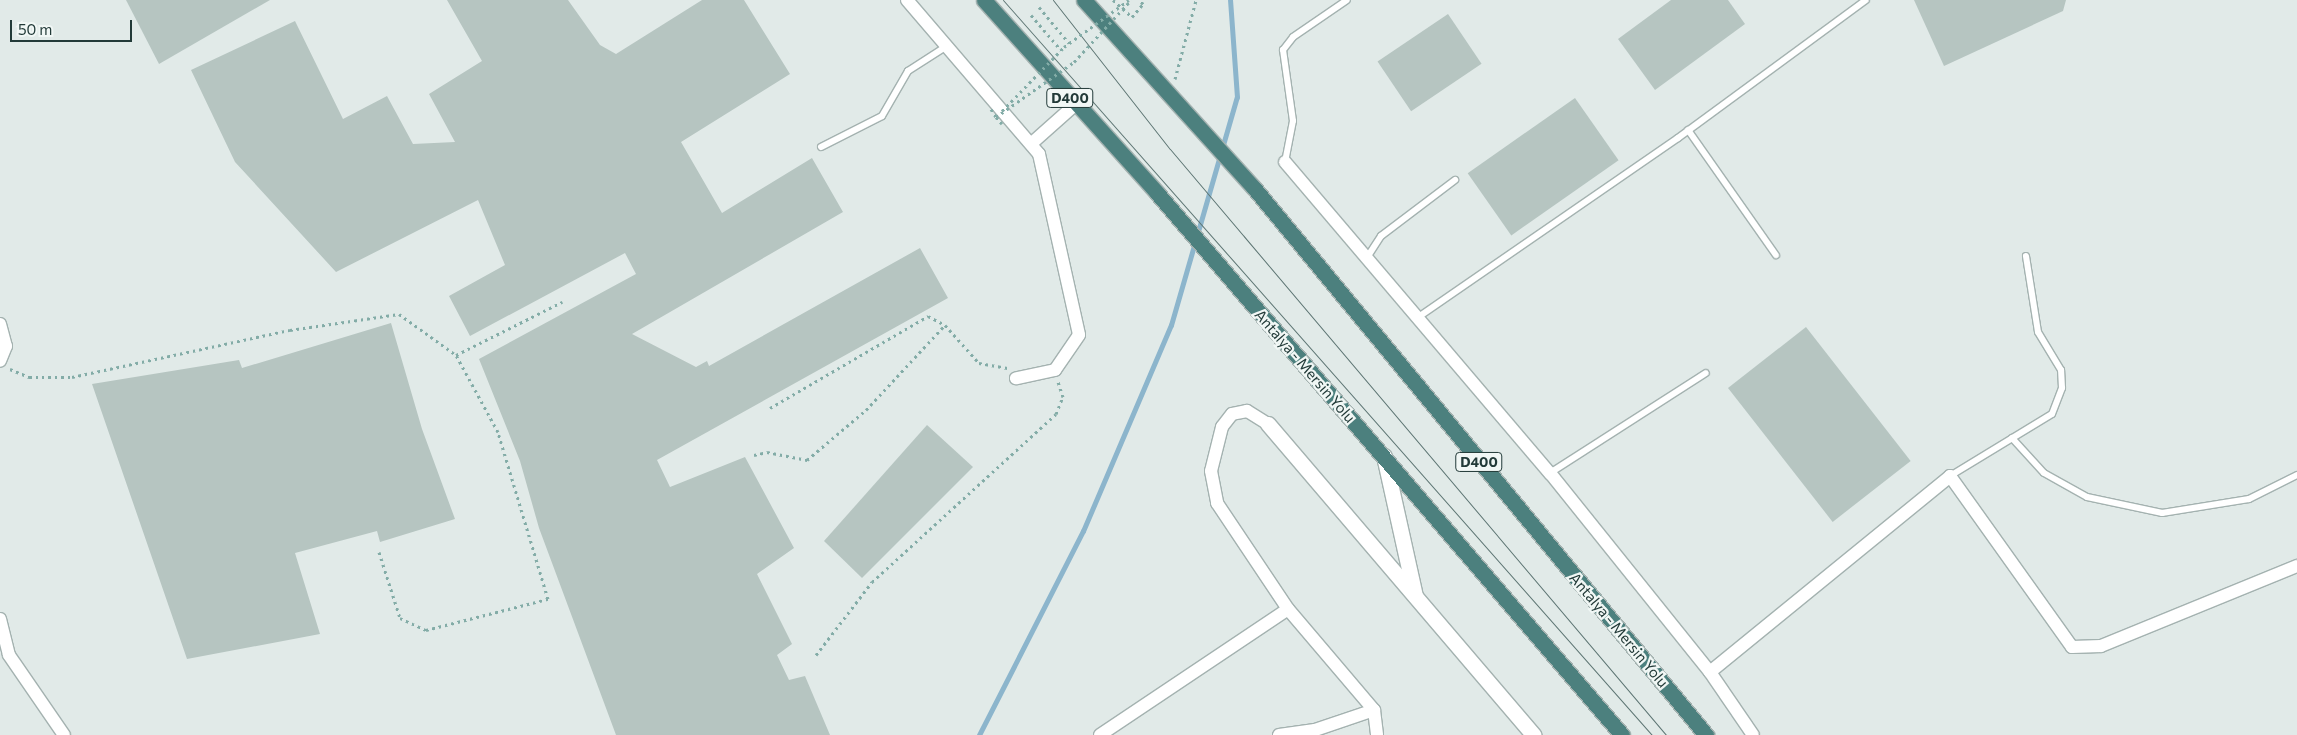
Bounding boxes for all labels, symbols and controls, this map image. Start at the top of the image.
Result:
scale bar [12,10,135,42]
text: 50 m [18,20,52,38]
road number: D400 [1046,86,1094,110]
street label: Antalya - Mersin Yolu [1251,306,1359,426]
road number: D400 [1455,451,1503,474]
street label: Antalya - Mersin Yolu [1566,569,1672,691]

